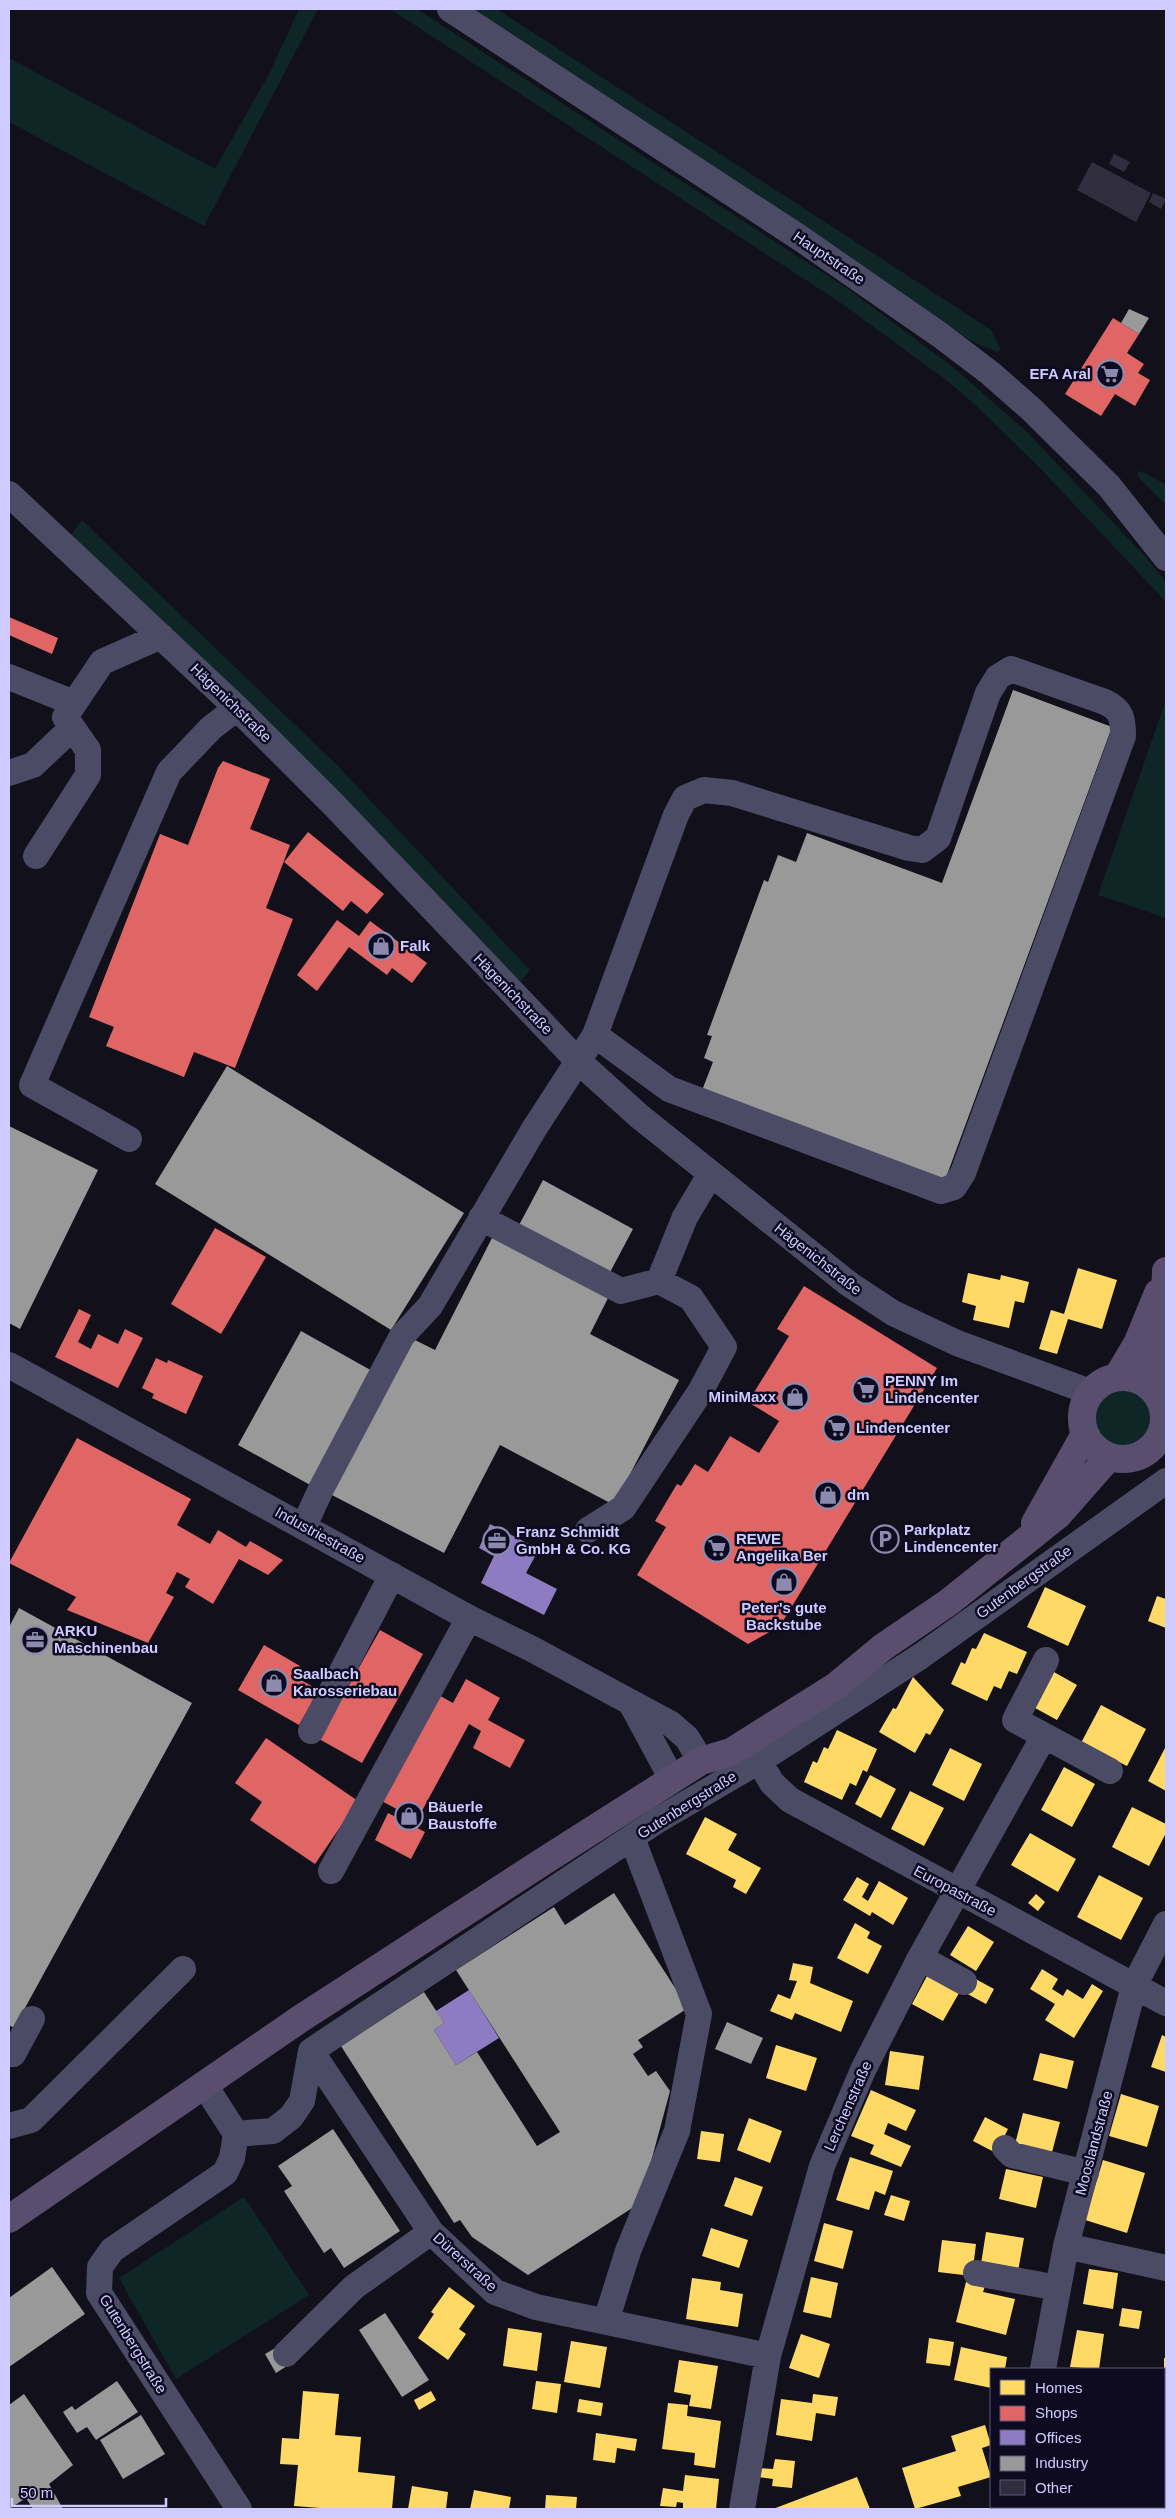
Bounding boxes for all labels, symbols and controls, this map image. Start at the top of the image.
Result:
street label: Hauptstraße [790,227,868,288]
supermarket icon: EFA Aral [1095,359,1125,389]
place label: EFA Aral [1030,365,1091,382]
street label: Hägenichstraße [187,660,275,746]
shop icon: Falk [366,931,396,961]
place label: Falk [400,937,431,954]
street label: Hägenichstraße [470,950,556,1038]
street label: Hägenichstraße [771,1219,865,1298]
place label: PENNY Im Lindencenter [885,1372,979,1406]
supermarket icon: PENNY Im Lindencenter [851,1375,881,1405]
shop icon: MiniMaxx [780,1382,810,1412]
place label: MiniMaxx [708,1388,777,1405]
supermarket icon: Lindencenter [822,1413,852,1443]
place label: Lindencenter [856,1419,950,1436]
shop icon: dm [813,1480,843,1510]
place label: dm [847,1486,870,1503]
street label: Industriestraße [272,1503,368,1566]
place label: Parkplatz Lindencenter [904,1521,998,1555]
place label: Franz Schmidt GmbH & Co. KG [516,1523,631,1557]
parking icon: Parkplatz Lindencenter [870,1524,900,1554]
office icon: Franz Schmidt GmbH & Co. KG [482,1526,512,1556]
place label: REWE Angelika Ber [736,1530,828,1564]
supermarket icon: REWE Angelika Ber [702,1533,732,1563]
street label: Gutenbergstraße [973,1541,1075,1622]
shop icon: Peter's gute Backstube [769,1567,799,1597]
place label: Peter's gute Backstube [741,1599,827,1633]
place label: ARKU Maschinenbau [54,1622,158,1656]
office icon: ARKU Maschinenbau [20,1625,50,1655]
place label: Saalbach Karosseriebau [293,1665,397,1699]
shop icon: Saalbach Karosseriebau [259,1668,289,1698]
street label: Gutenbergstraße [634,1767,739,1842]
place label: Bäuerle Baustoffe [428,1798,497,1832]
shop icon: Bäuerle Baustoffe [394,1801,424,1831]
street label: Europastraße [911,1862,999,1919]
street label: Lerchenstraße [820,2058,875,2153]
street label: Mooslandstraße [1071,2089,1116,2197]
street label: Dürerstraße [430,2229,501,2295]
street label: Gutenbergstraße [96,2291,171,2396]
legend [990,2368,1165,2508]
text: Homes [1035,2379,1083,2396]
text: Shops [1035,2404,1078,2421]
text: Offices [1035,2429,1081,2446]
text: Industry [1035,2454,1089,2471]
scale bar [12,2476,166,2508]
text: Other [1035,2479,1073,2496]
text: 50 m [20,2484,53,2501]

